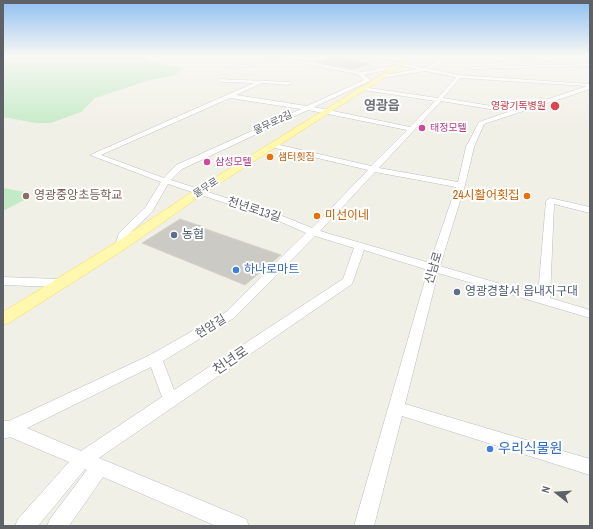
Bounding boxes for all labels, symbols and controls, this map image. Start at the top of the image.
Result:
district label: 영광읍 [364,99,400,115]
place label: 영광기독병원 [491,100,546,112]
marker: 영광기독병원 [549,100,561,112]
street label: 물무로2길 [252,109,294,137]
place label: 태정모텔 [430,122,467,134]
marker: 태정모텔 [417,123,427,133]
place label: 샘터횟집 [278,151,315,163]
marker: 샘터횟집 [265,152,275,162]
place label: 삼성모텔 [215,156,252,168]
marker: 삼성모텔 [202,157,212,167]
street label: 물무로 [191,175,221,201]
place label: 영광중앙초등학교 [34,189,122,203]
place label: 24시활어횟집 [453,189,519,203]
marker: 영광중앙초등학교 [21,191,31,201]
marker: 24시활어횟집 [522,191,532,201]
street label: 천년로13길 [226,195,282,225]
place label: 미선이네 [325,209,369,223]
marker: 미선이네 [312,211,322,221]
place label: 농협 [182,228,204,242]
marker: 농협 [169,230,179,240]
street label: 신남로 [422,250,446,286]
place label: 하나로마트 [244,263,299,277]
marker: 하나로마트 [231,265,241,275]
place label: 영광경찰서 읍내지구대 [465,285,578,299]
marker: 영광경찰서 읍내지구대 [452,287,462,297]
street label: 현암길 [193,312,229,342]
street label: 천년로 [210,343,252,379]
place label: 우리식물원 [498,441,562,457]
marker: 우리식물원 [485,444,495,454]
north arrow [537,473,577,513]
text: N [538,484,553,495]

